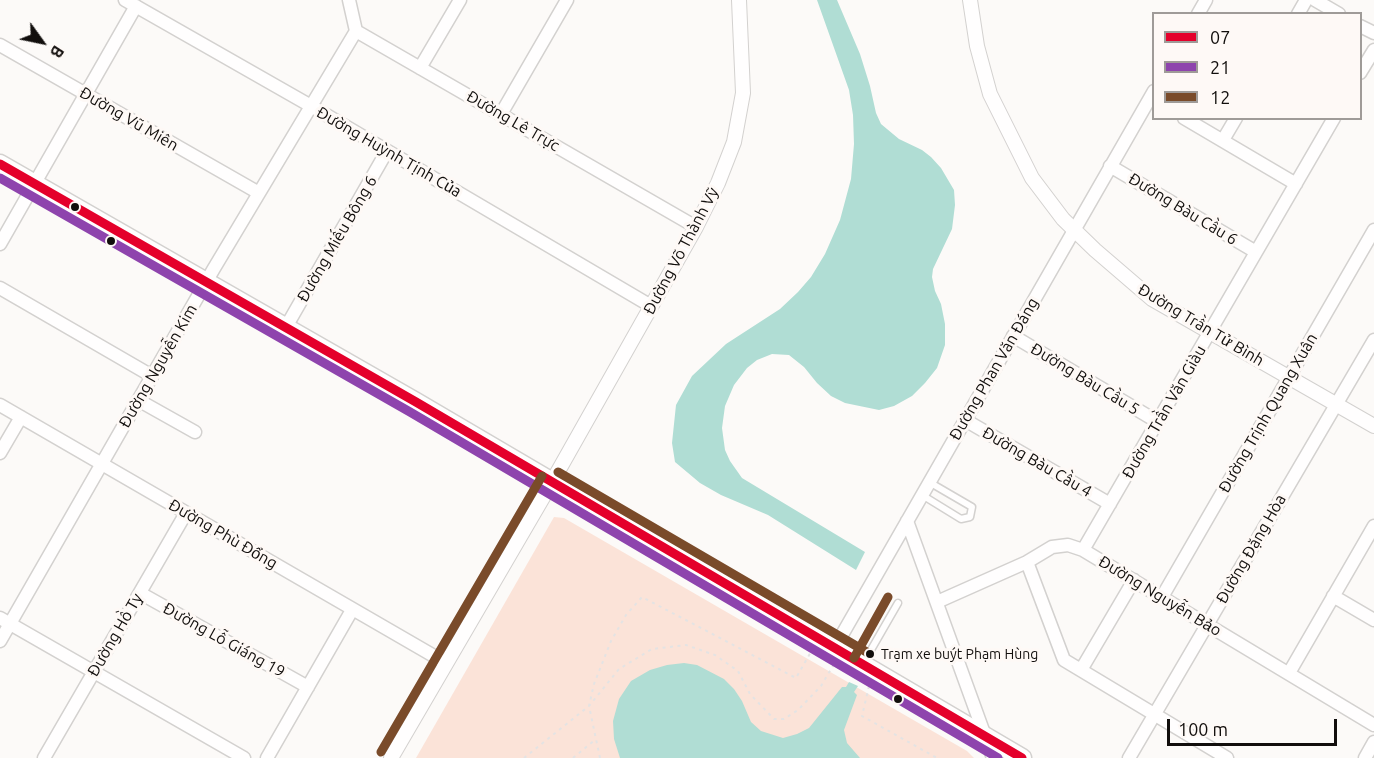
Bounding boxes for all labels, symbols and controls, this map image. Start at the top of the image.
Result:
north arrow [12,12,72,72]
legend [1152,12,1362,120]
text: 07 [1210,27,1230,47]
text: B [47,42,68,61]
text: 21 [1210,57,1230,77]
street label: Đường Vũ Miên [76,83,182,155]
street label: Đường Lê Trực [463,87,563,155]
text: 12 [1210,87,1230,107]
street label: Đường Huỳnh Tịnh Của [313,103,465,201]
street label: Đường Bàu Cầu 6 [1125,169,1241,249]
street label: Đường Miếu Bông 6 [293,173,381,305]
street label: Đường Võ Thành Vỹ [639,184,723,318]
unlabelled marker [69,201,81,213]
unlabelled marker [105,235,117,247]
street label: Đường Trần Tử Bình [1135,280,1267,370]
street label: Đường Phan Văn Đáng [945,294,1043,444]
street label: Đường Nguyễn Kim [115,301,201,431]
street label: Đường Trịnh Quang Xuân [1215,330,1321,496]
street label: Đường Bàu Cầu 5 [1027,339,1143,419]
street label: Đường Trần Văn Giàu [1118,342,1210,482]
street label: Đường Bàu Cầu 4 [979,423,1095,501]
street label: Đường Đặng Hòa [1212,491,1290,607]
street label: Đường Phù Đổng [165,495,281,573]
street label: Đường Nguyễn Bảo [1095,552,1225,640]
street label: Đường Hồ Tỵ [83,590,147,680]
street label: Đường Lỗ Giáng 19 [160,599,288,681]
place label: Trạm xe buýt Phạm Hùng [881,646,1038,662]
marker: Trạm xe buýt Phạm Hùng [864,648,876,660]
unlabelled marker [892,693,904,705]
scale bar [1170,707,1340,745]
text: 100 m [1178,719,1228,739]

